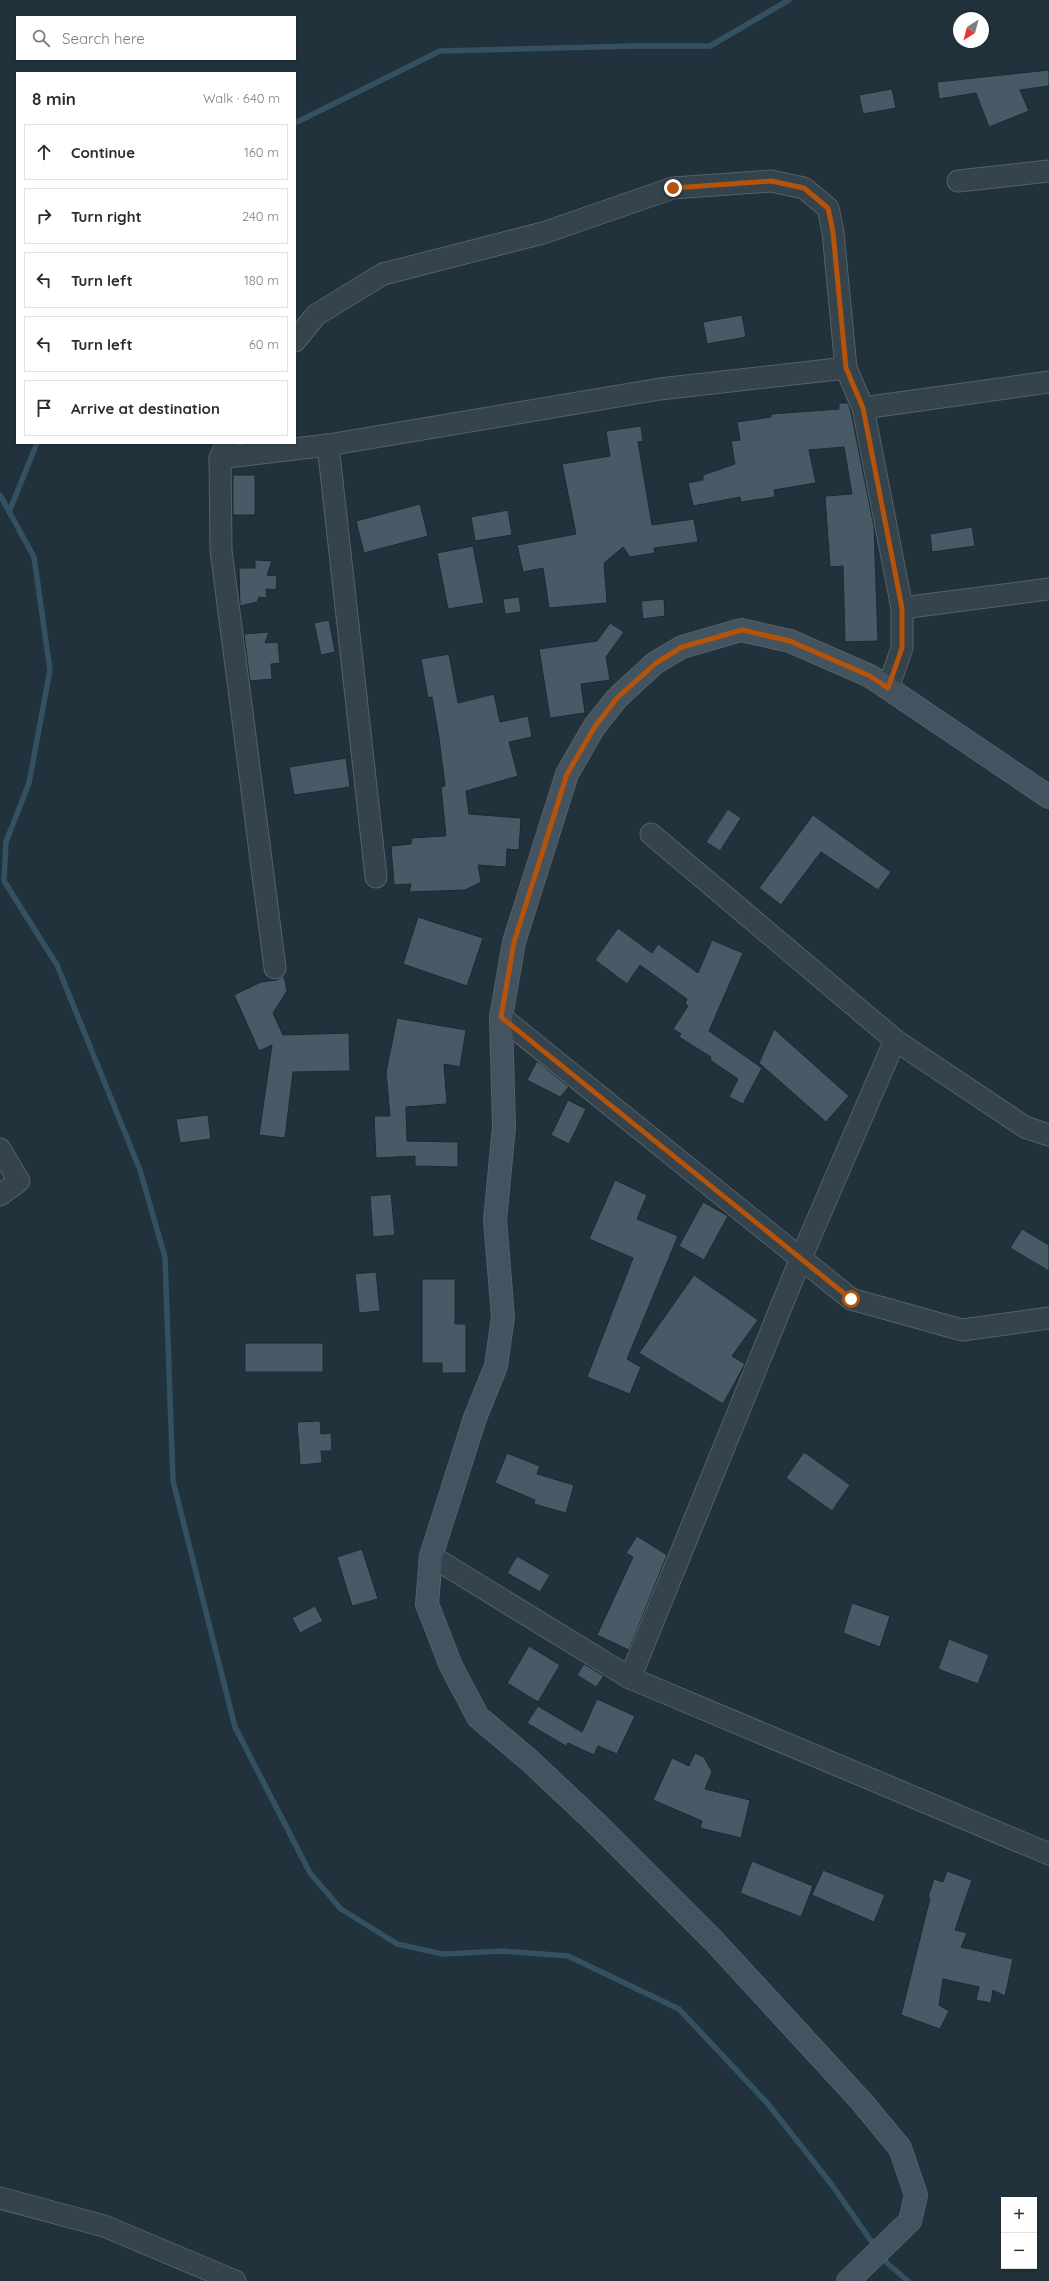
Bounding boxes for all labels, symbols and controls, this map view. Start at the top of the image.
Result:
north arrow [953,12,989,48]
search box [16,16,296,60]
icon: search [30,27,52,49]
text: Search here [62,29,145,48]
text: 8 min [32,88,76,109]
text: Walk · 640 m [203,90,280,106]
icon: ahead [33,141,55,163]
text: Continue [71,143,135,162]
text: 160 m [244,144,279,160]
route end [664,179,682,197]
icon: right [33,205,55,227]
text: Turn right [71,207,142,226]
text: 240 m [242,208,279,224]
icon: left [33,269,55,291]
text: Turn left [71,271,133,290]
text: 180 m [244,272,279,288]
icon: left [33,333,55,355]
text: Turn left [71,335,133,354]
text: 60 m [249,336,279,352]
icon: arrive [33,397,55,419]
text: Arrive at destination [71,399,220,418]
route start [842,1290,860,1308]
map controls [1001,2197,1037,2269]
button: + [1001,2197,1037,2233]
button: − [1001,2233,1037,2269]

